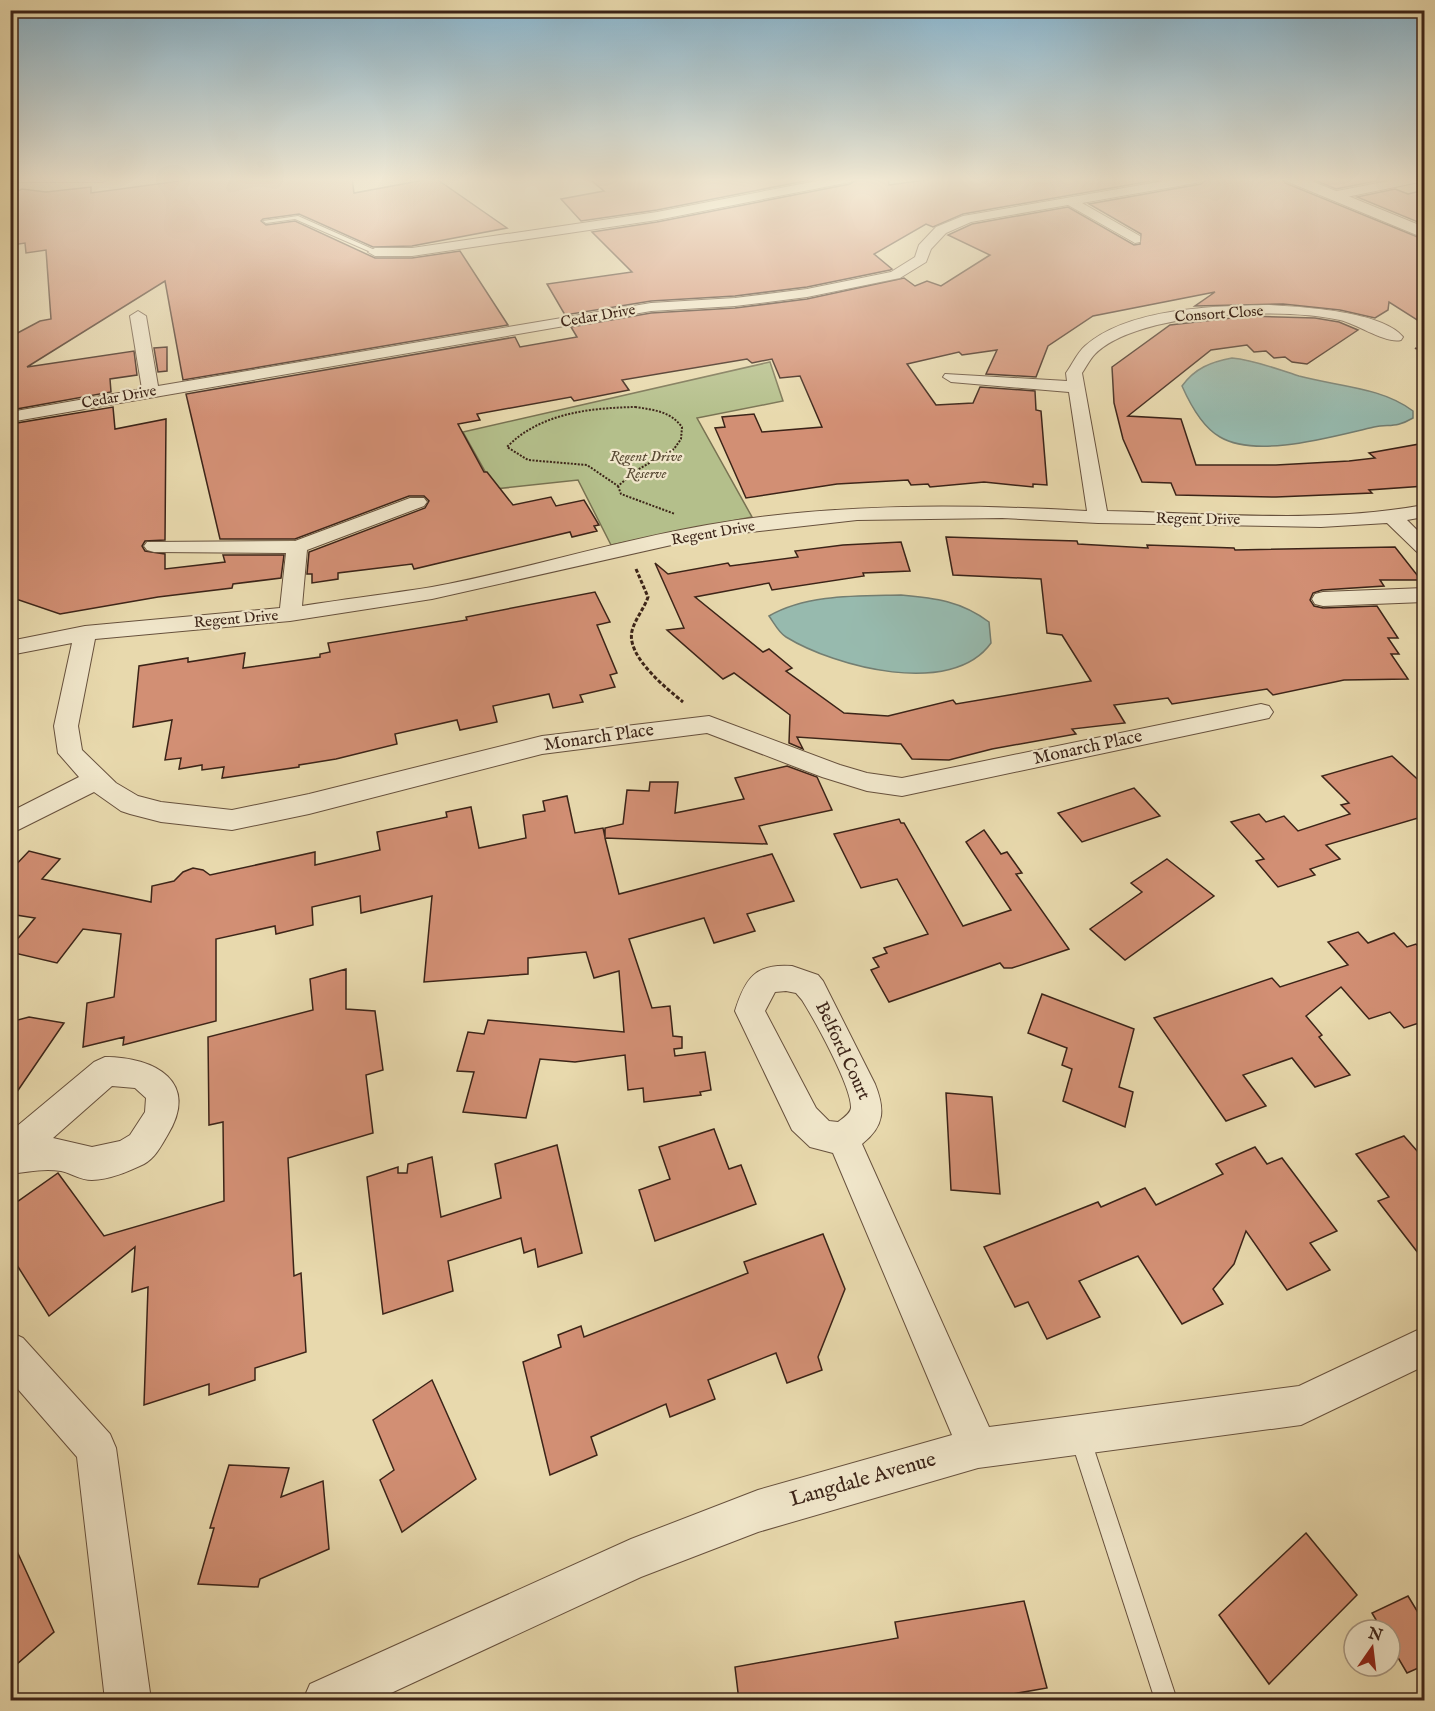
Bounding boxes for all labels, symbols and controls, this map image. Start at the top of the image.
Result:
street label: Cedar Drive [559,300,637,332]
street label: Consort Close [1174,301,1264,327]
street label: Cedar Drive [80,381,158,413]
park label: Regent Drive Reserve [610,447,682,483]
street label: Regent Drive [1156,509,1241,529]
street label: Regent Drive [670,516,756,550]
street label: Regent Drive [193,606,279,632]
street label: Monarch Place [543,719,655,757]
street label: Monarch Place [1031,725,1145,771]
street label: Belford Court [809,998,875,1104]
street label: Langdale Avenue [787,1446,940,1514]
north arrow [1342,1618,1402,1678]
text: N [1365,1624,1384,1647]

